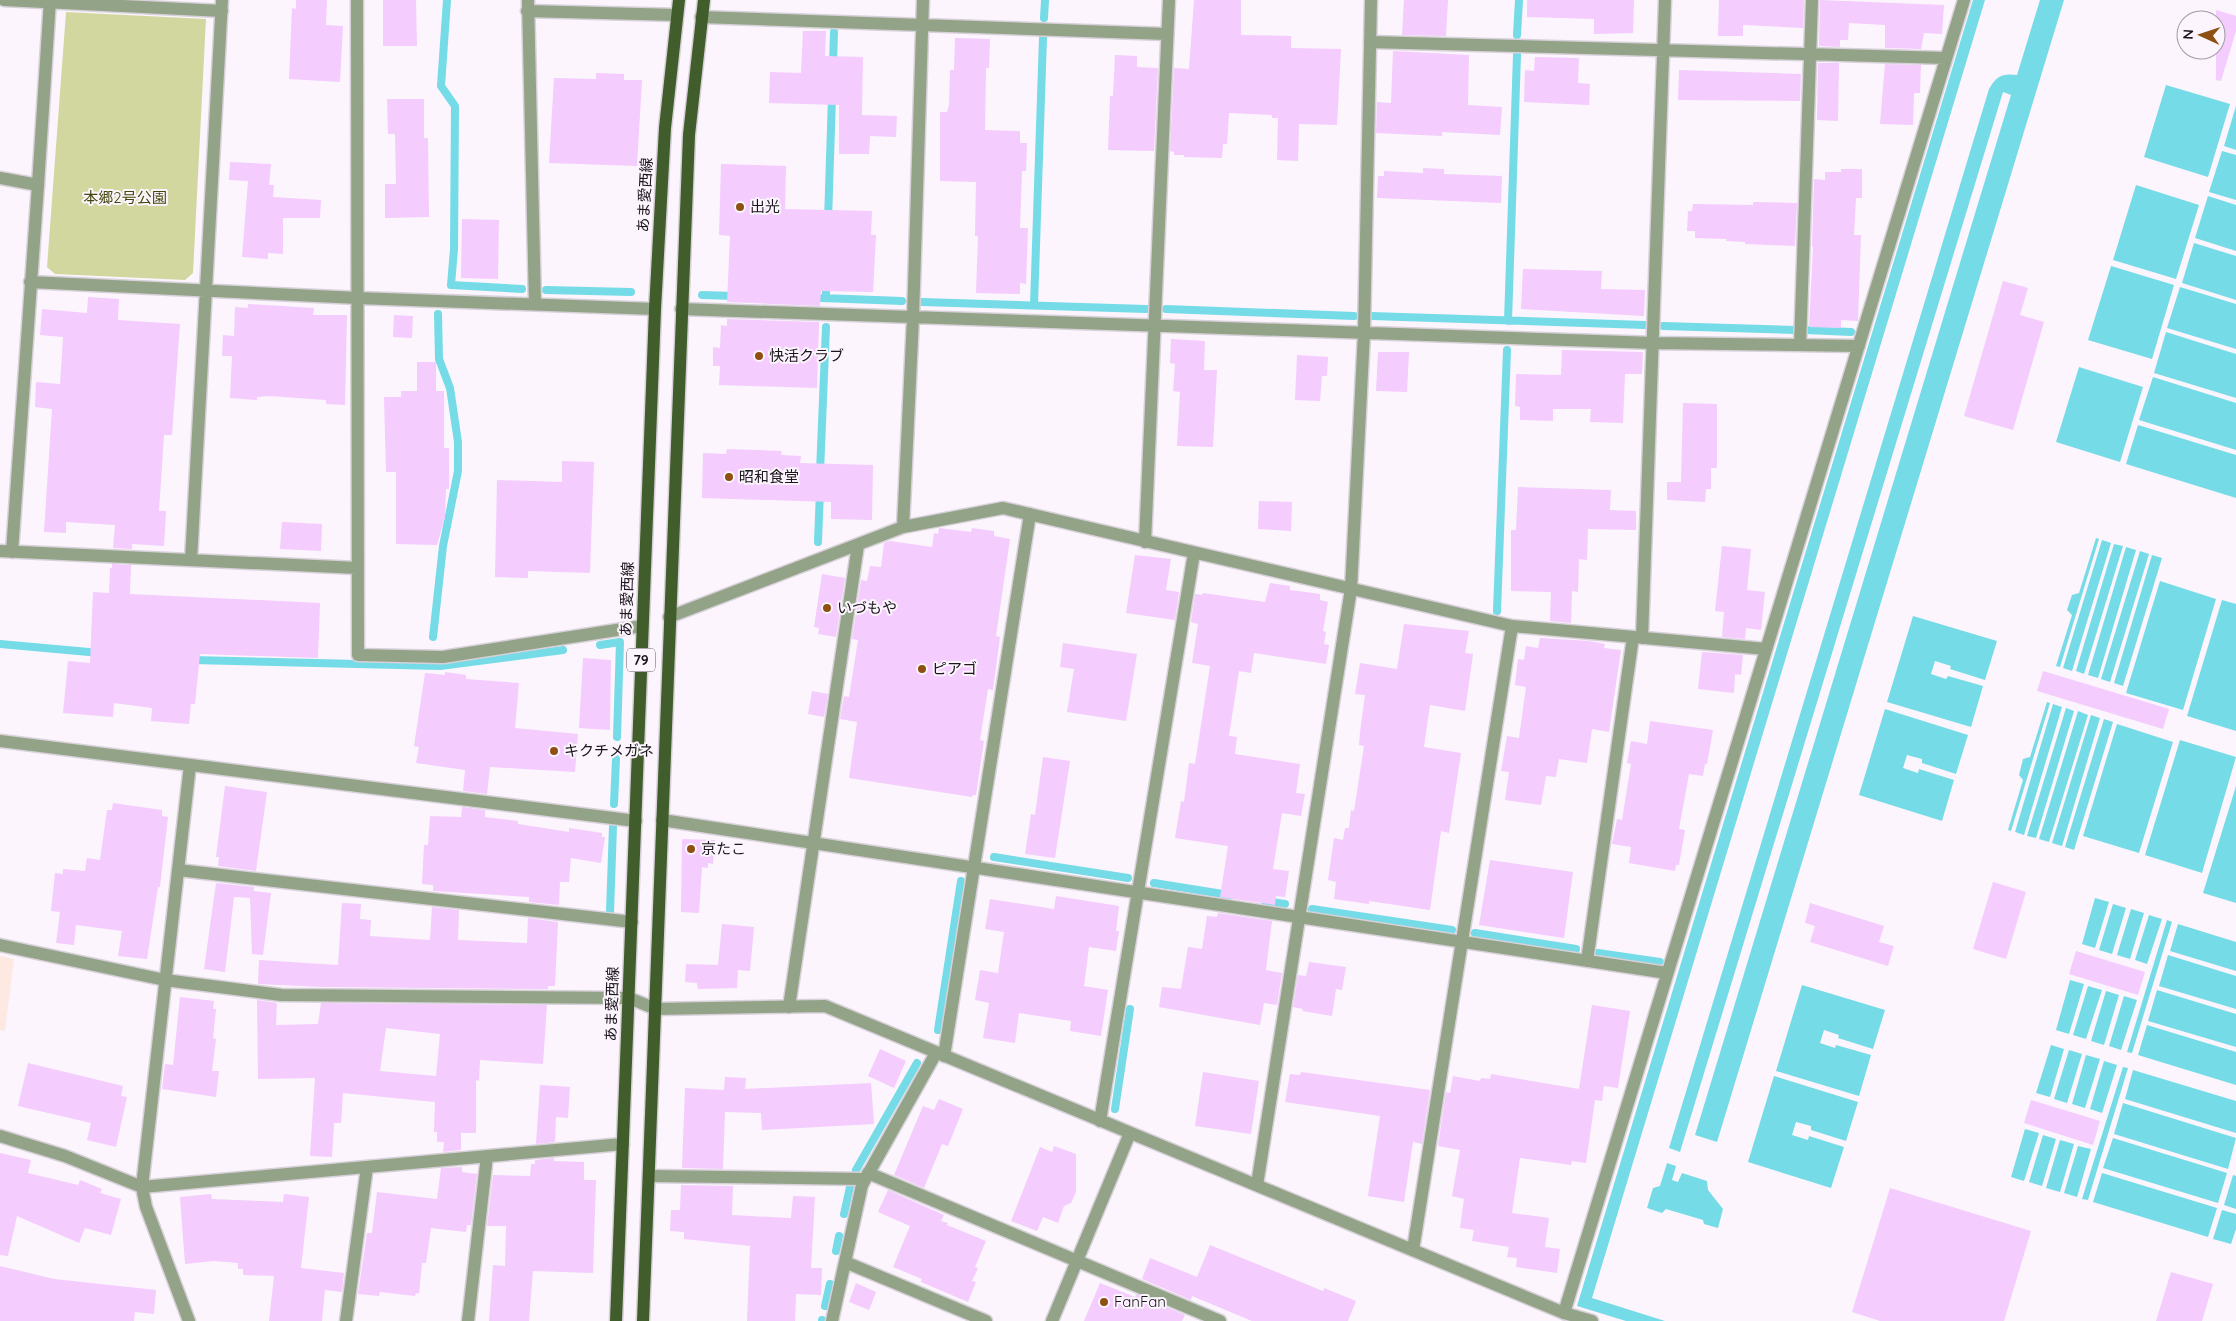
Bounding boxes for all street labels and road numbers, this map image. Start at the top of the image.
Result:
street label: あま愛西線 [633,157,656,233]
street label: あま愛西線 [616,561,637,637]
road number: 79 [627,648,655,672]
street label: あま愛西線 [601,966,622,1042]

